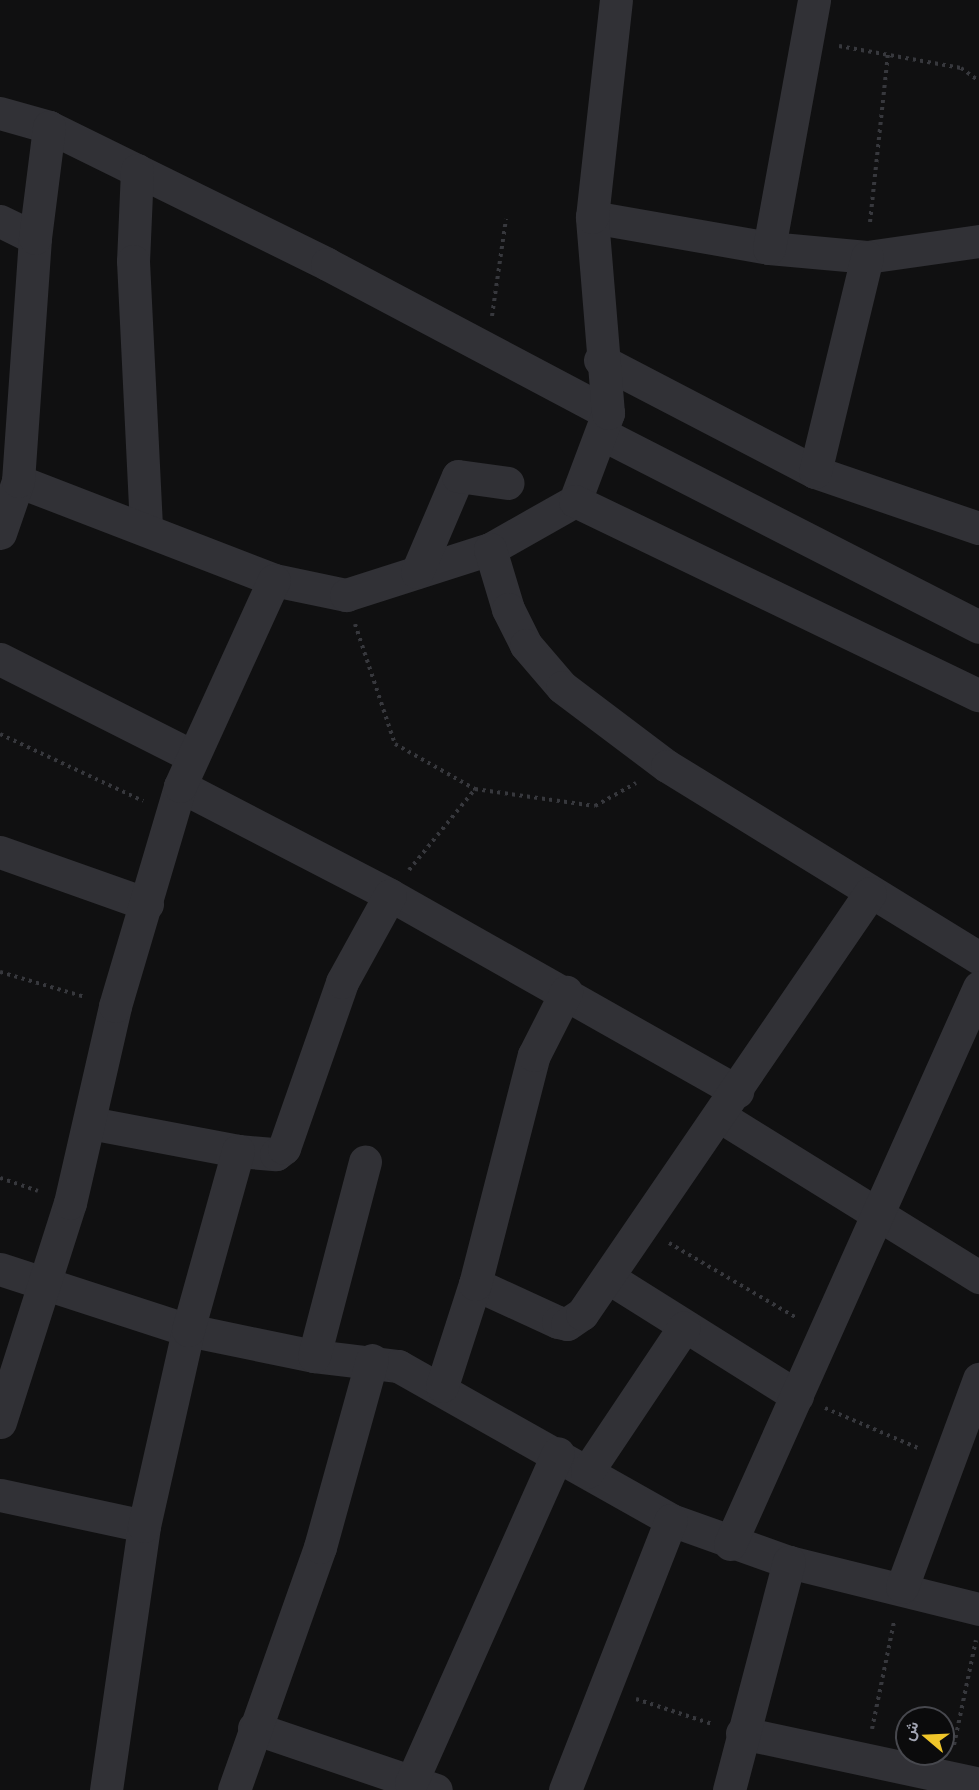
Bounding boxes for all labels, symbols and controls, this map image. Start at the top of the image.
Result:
north arrow [895,1706,955,1766]
text: ش [898,1719,922,1743]

